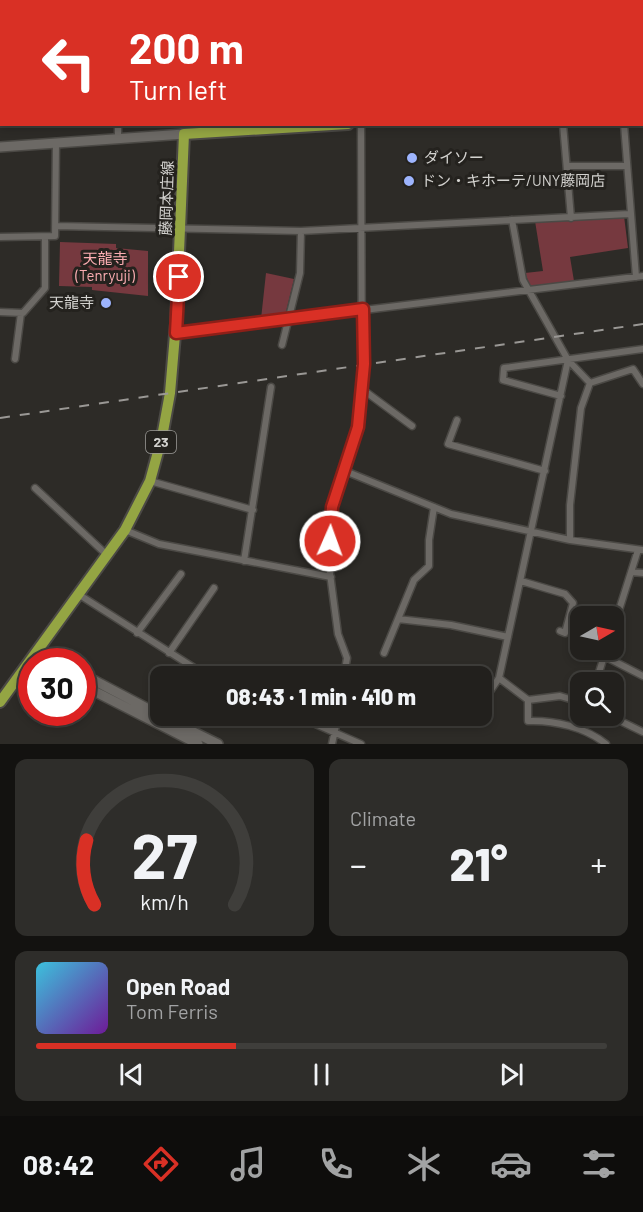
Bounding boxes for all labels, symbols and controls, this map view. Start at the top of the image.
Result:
text: 200 m [129,22,244,72]
icon: left [30,24,108,102]
text: Turn left [129,73,227,105]
place label: ダイソー [424,148,484,166]
marker: ダイソー [405,151,419,165]
street label: 藤岡本庄線 [156,160,176,236]
place label: ドン・キホーテ/UNY藤岡店 [421,171,605,189]
marker: ドン・キホーテ/UNY藤岡店 [402,174,416,188]
park label: 天龍寺 (Tenryuji) [74,249,135,284]
pin [153,251,204,302]
icon: arrive [162,260,195,293]
place label: 天龍寺 [49,293,94,311]
marker: 天龍寺 [99,296,113,310]
road number: 23 [146,431,176,453]
position arrow [298,509,362,573]
north arrow [570,606,624,660]
map controls [570,606,624,726]
speed limit sign: 30 [18,648,96,726]
button: search [570,672,624,726]
text: 08:43 · 1 min · 410 m [226,683,416,709]
text: Climate [350,806,416,830]
text: 27 [132,817,197,891]
text: 21° [449,836,508,890]
text: − [350,844,367,884]
text: + [590,844,607,884]
text: km/h [140,889,189,914]
text: Open Road [126,973,230,999]
text: Tom Ferris [126,999,218,1023]
icon: previous [115,1058,148,1091]
icon: pause [305,1058,338,1091]
icon: next [495,1058,528,1091]
icon: directions [140,1143,182,1185]
icon: music [227,1143,269,1185]
icon: phone [315,1143,357,1185]
icon: climate [403,1143,445,1185]
icon: car [490,1143,532,1185]
icon: filters [578,1143,620,1185]
text: 08:42 [23,1148,94,1180]

